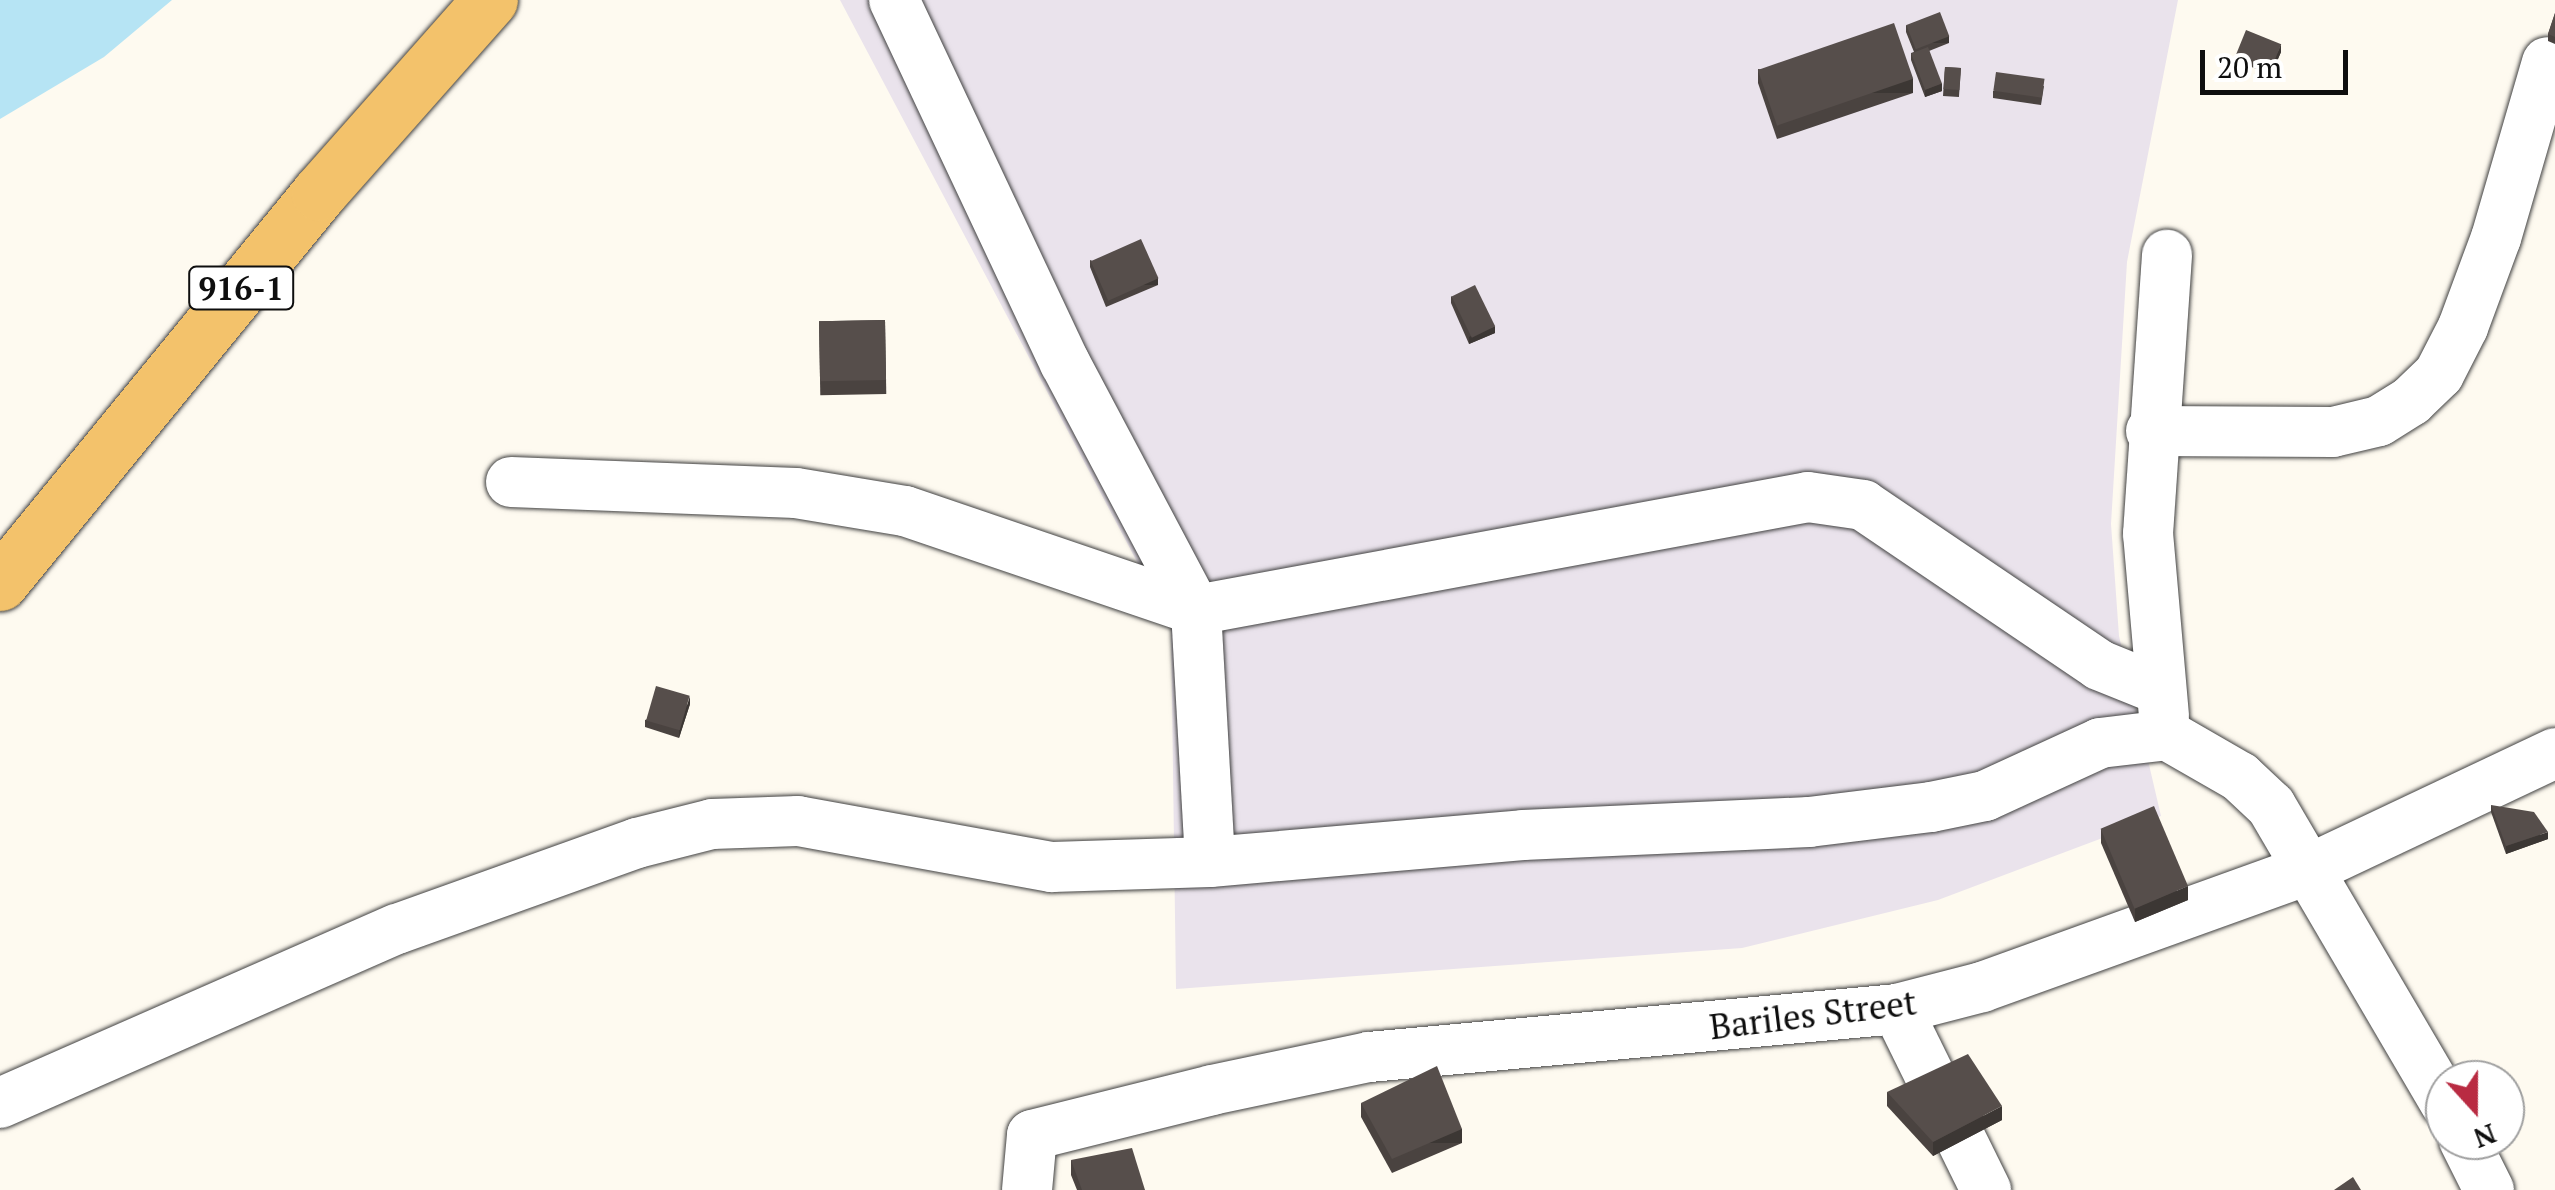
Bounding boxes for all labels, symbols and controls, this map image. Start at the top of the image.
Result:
scale bar [2205,30,2352,92]
text: 20 m [2217,47,2282,87]
road number: 916-1 [186,261,296,315]
street label: Bariles Street [1707,980,1919,1048]
north arrow [2425,1060,2525,1160]
text: N [2469,1116,2502,1158]

